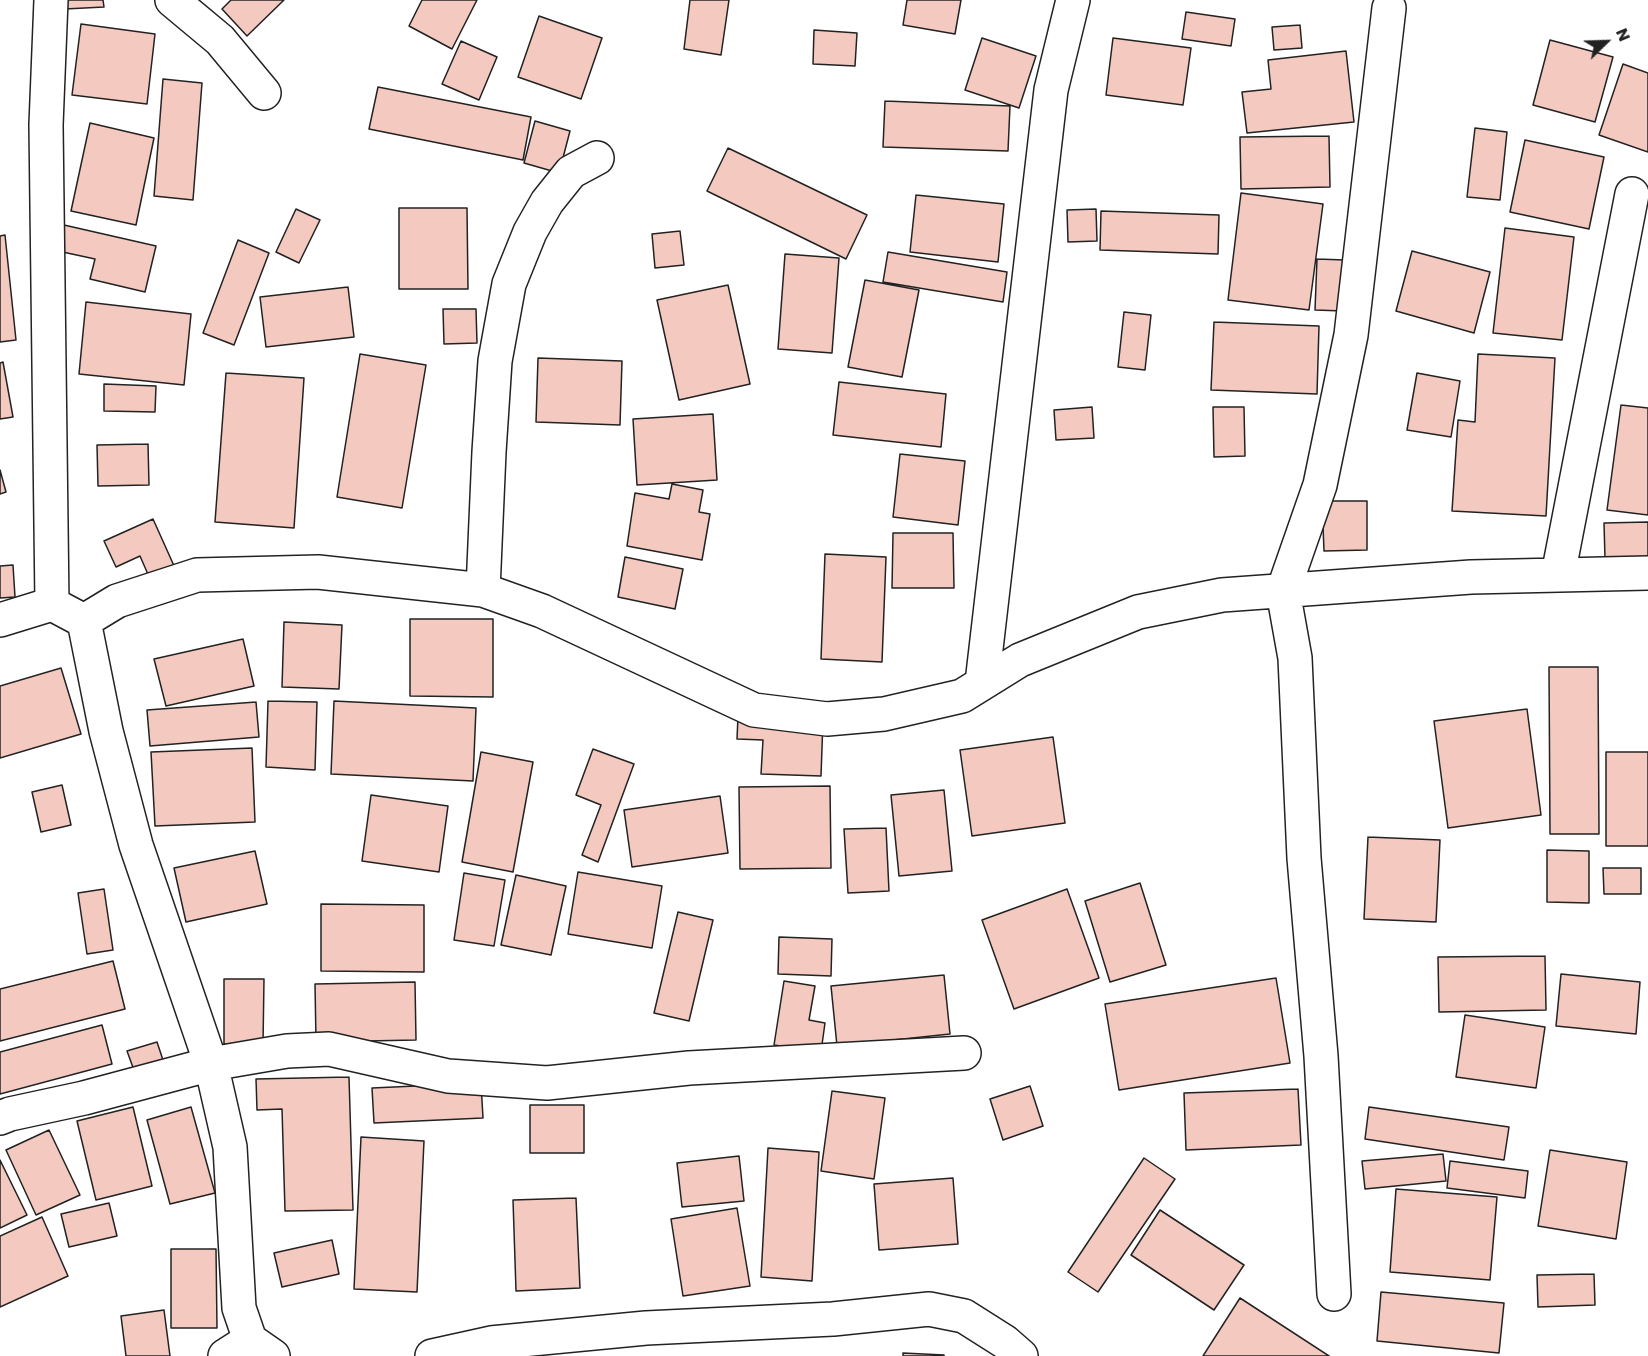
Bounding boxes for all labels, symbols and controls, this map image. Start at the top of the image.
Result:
north arrow [1576,12,1636,72]
text: N [1610,25,1636,45]

